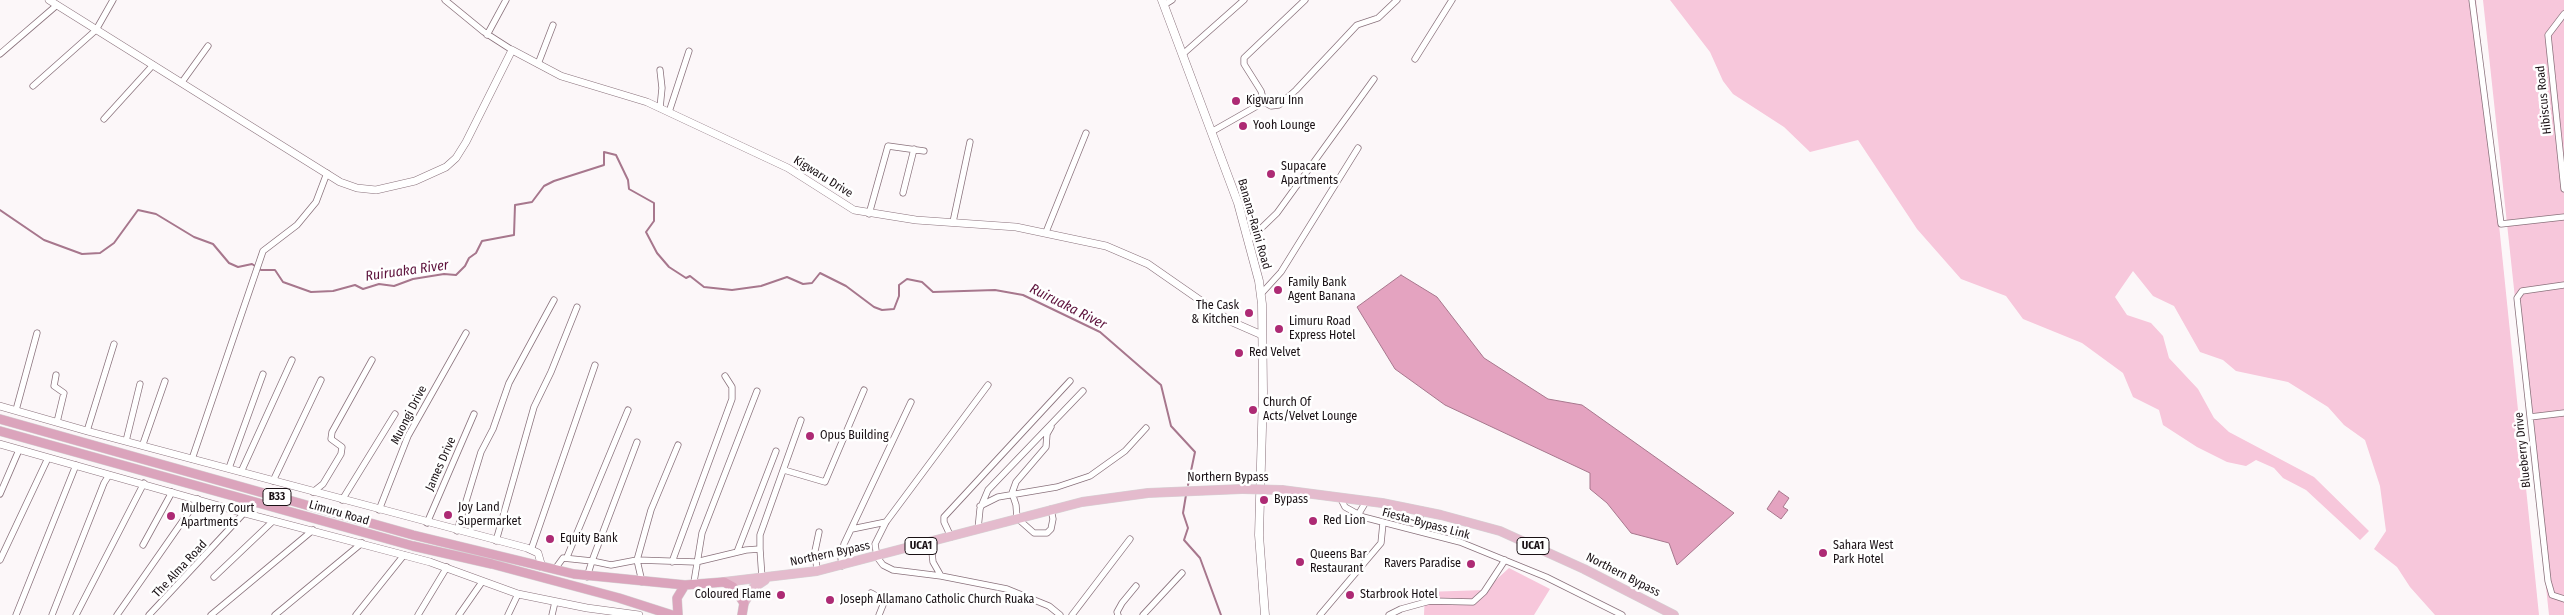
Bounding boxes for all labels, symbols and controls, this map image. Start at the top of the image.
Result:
street label: Hibiscus Road [2533,65,2555,135]
place label: Kigwaru Inn [1246,94,1304,108]
marker: Kigwaru Inn [1230,95,1242,107]
place label: Yooh Lounge [1253,119,1315,133]
marker: Yooh Lounge [1237,120,1249,132]
street label: Kigwaru Drive [791,153,855,201]
place label: Supacare Apartments [1281,160,1338,188]
marker: Supacare Apartments [1265,168,1277,180]
street label: Banana-Raini Road [1234,177,1274,271]
water label: Ruiruaka River [364,257,450,285]
place label: Family Bank Agent Banana [1288,276,1356,304]
water label: Ruiruaka River [1027,280,1109,334]
marker: Family Bank Agent Banana [1272,284,1284,296]
place label: The Cask & Kitchen [1191,299,1239,327]
marker: The Cask & Kitchen [1243,307,1255,319]
place label: Limuru Road Express Hotel [1289,315,1355,343]
marker: Limuru Road Express Hotel [1273,323,1285,335]
place label: Red Velvet [1249,346,1300,360]
marker: Red Velvet [1233,347,1245,359]
street label: Muongi Drive [388,383,430,447]
place label: Church Of Acts/Velvet Lounge [1263,396,1357,424]
marker: Church Of Acts/Velvet Lounge [1247,404,1259,416]
street label: Blueberry Drive [2512,411,2534,489]
place label: Opus Building [820,429,889,443]
marker: Opus Building [804,430,816,442]
street label: James Drive [423,435,459,493]
street label: Northern Bypass [1187,471,1269,485]
road number: B33 [263,488,291,506]
place label: Bypass [1274,493,1308,507]
marker: Bypass [1258,494,1270,506]
street label: Limuru Road [307,498,371,528]
place label: Joy Land Supermarket [458,501,521,529]
place label: Mulberry Court Apartments [181,502,254,530]
street label: Fiesta-Bypass Link [1381,505,1471,543]
marker: Joy Land Supermarket [442,509,454,521]
marker: Mulberry Court Apartments [165,510,177,522]
place label: Red Lion [1323,514,1366,528]
marker: Red Lion [1307,515,1319,527]
place label: Equity Bank [560,532,618,546]
marker: Equity Bank [544,533,556,545]
street label: The Alma Road [150,537,210,601]
street label: Northern Bypass [789,538,871,570]
road number: UCA1 [905,538,937,554]
road number: UCA1 [1517,538,1549,554]
place label: Sahara West Park Hotel [1833,539,1893,567]
marker: Sahara West Park Hotel [1817,547,1829,559]
place label: Queens Bar Restaurant [1310,548,1367,576]
street label: Northern Bypass [1583,550,1663,600]
marker: Queens Bar Restaurant [1294,556,1306,568]
place label: Ravers Paradise [1384,557,1461,571]
marker: Ravers Paradise [1465,558,1477,570]
place label: Coloured Flame [695,588,771,602]
place label: Starbrook Hotel [1360,588,1438,602]
marker: Coloured Flame [775,589,787,601]
marker: Starbrook Hotel [1344,589,1356,601]
place label: Joseph Allamano Catholic Church Ruaka [840,593,1034,607]
marker: Joseph Allamano Catholic Church Ruaka [824,594,836,606]

